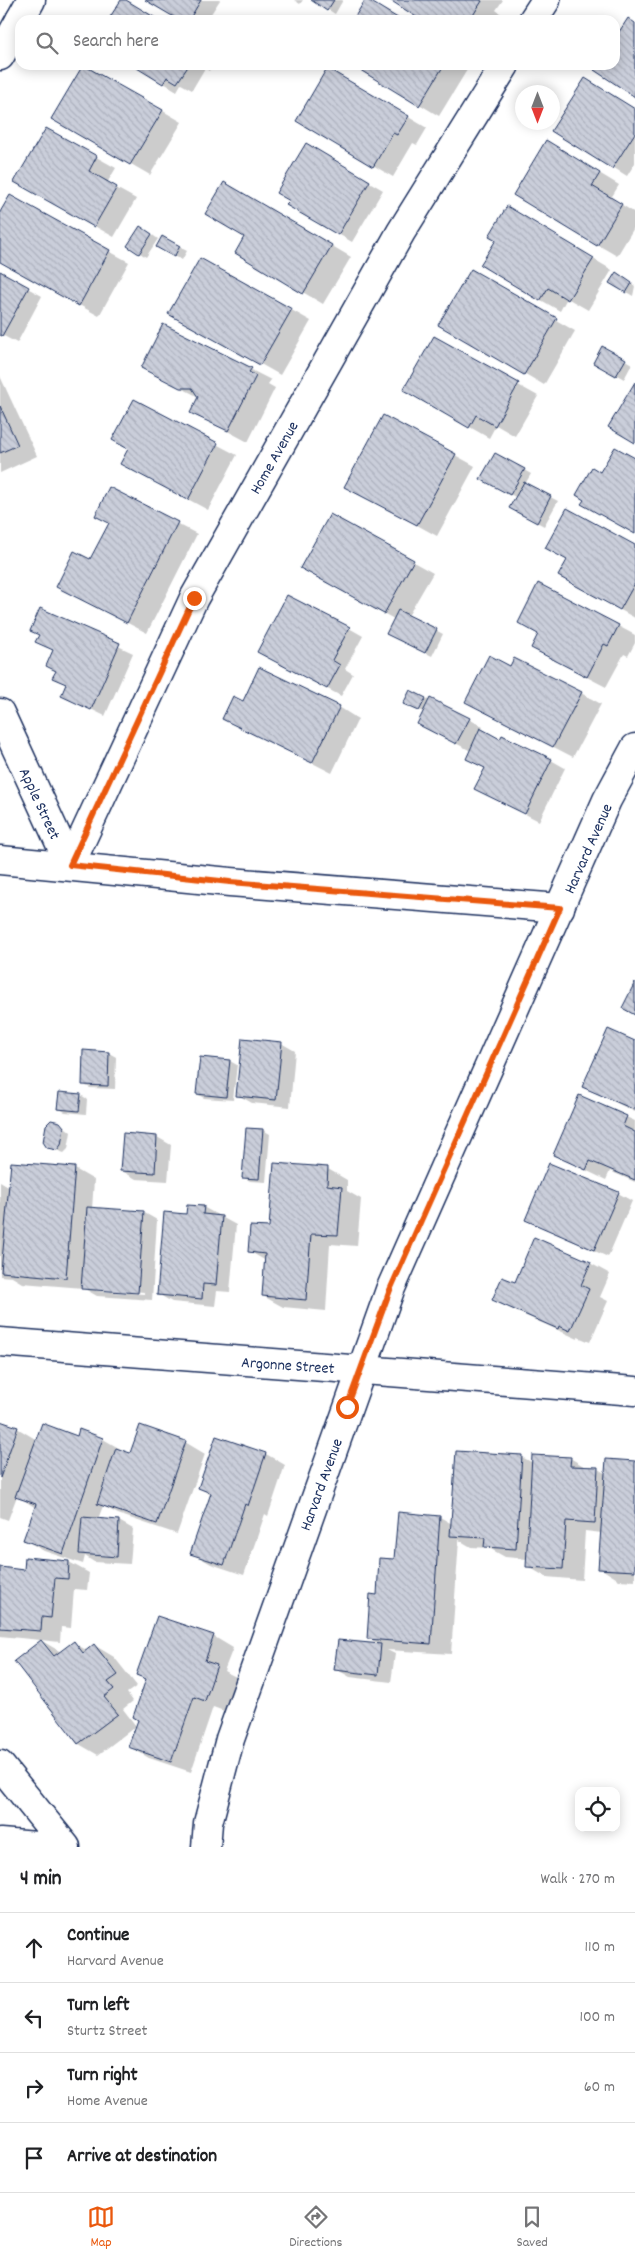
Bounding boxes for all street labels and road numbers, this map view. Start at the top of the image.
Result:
street label: Home Avenue [245,418,305,499]
street label: Apple Street [12,764,65,844]
street label: Harvard Avenue [559,800,619,898]
street label: Argonne Street [241,1352,335,1381]
street label: Harvard Avenue [295,1435,350,1534]

